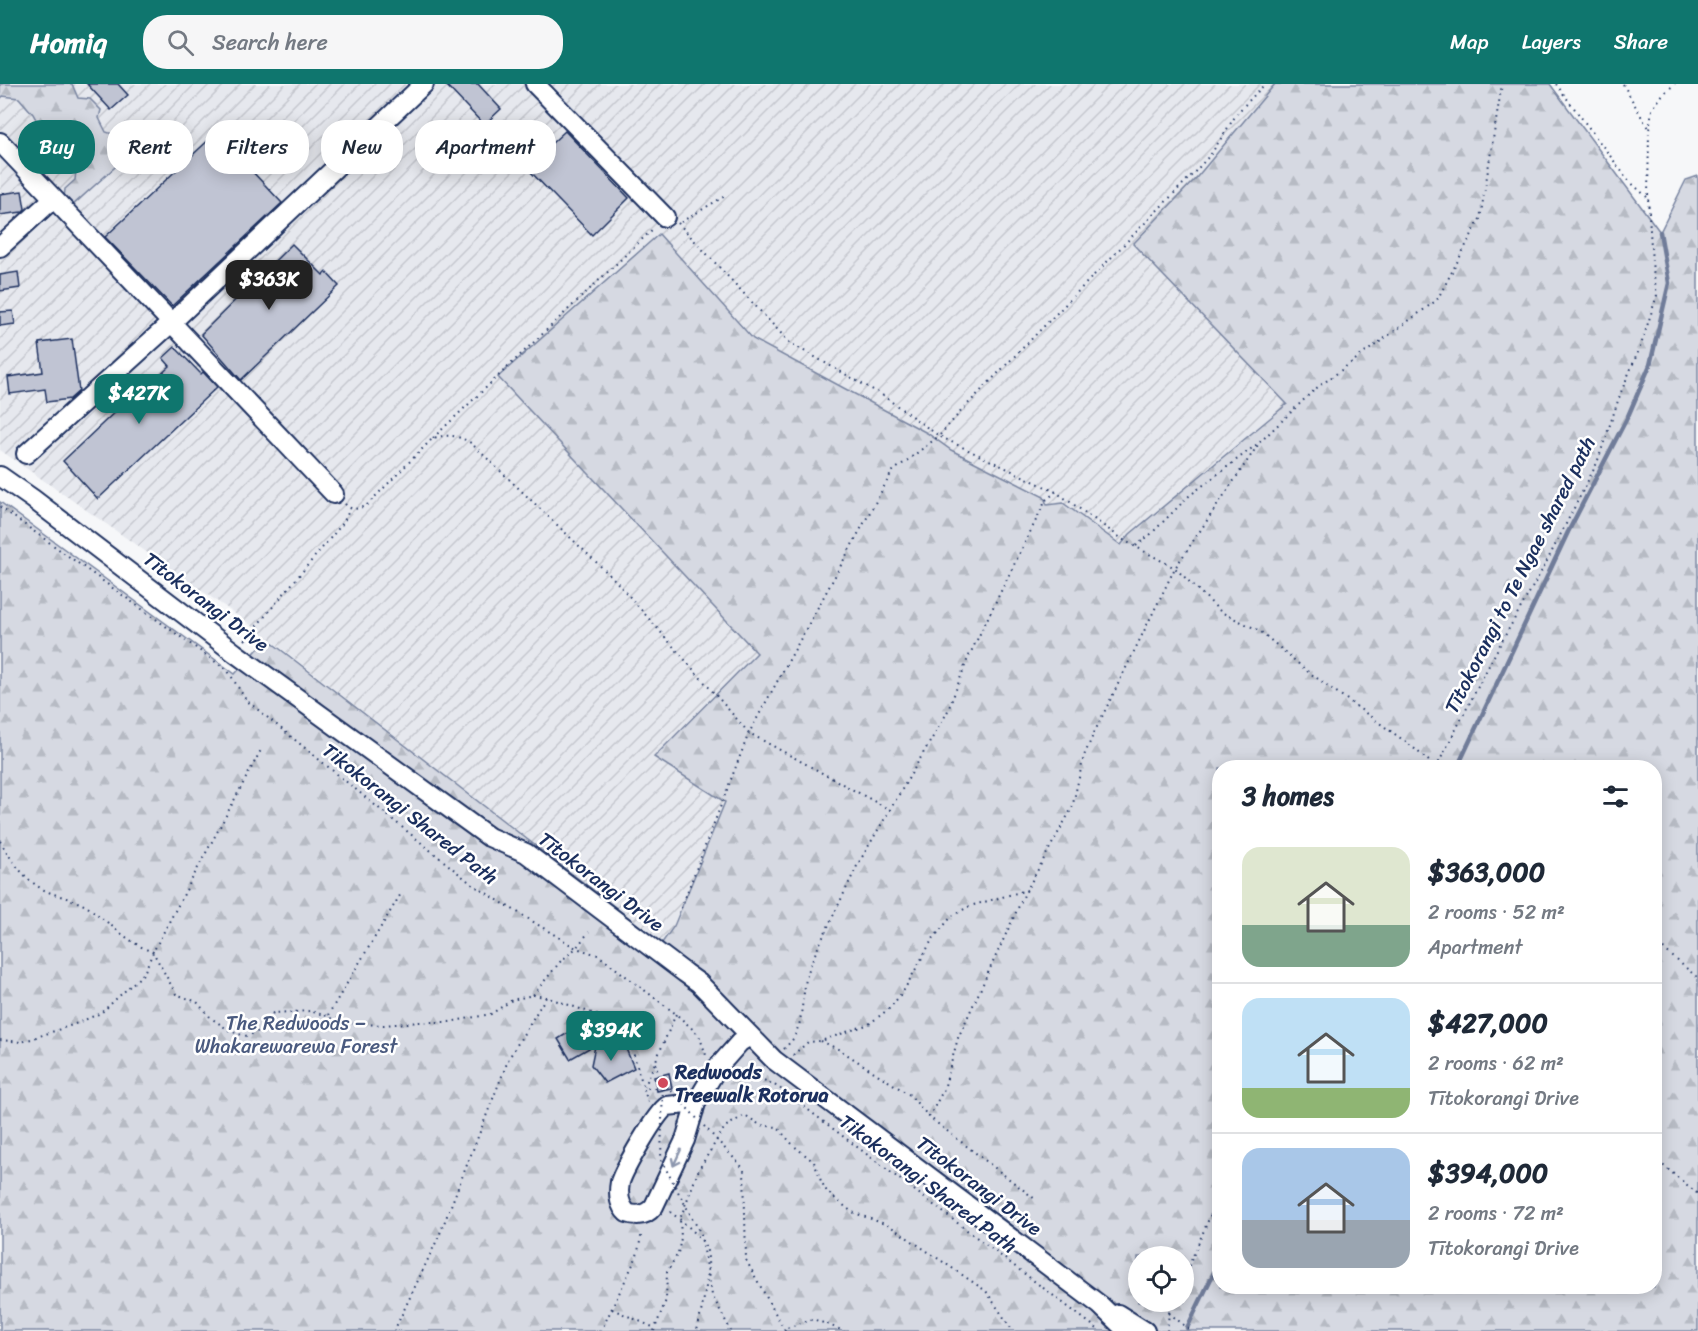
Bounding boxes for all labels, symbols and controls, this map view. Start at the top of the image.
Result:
search box [143,15,563,69]
text: Homiq [30,18,107,67]
text: Search here [212,23,328,62]
text: Map [1450,23,1489,61]
text: Layers [1522,23,1581,61]
text: Share [1614,23,1668,61]
icon: search [164,26,197,59]
chip: Buy [18,120,95,174]
chip: Rent [107,120,193,174]
chip: Filters [205,120,309,174]
chip: New [321,120,403,174]
chip: Apartment [415,120,556,174]
pin: $363K [227,260,311,311]
text: $363K [240,262,298,297]
pin: $427K [97,374,181,425]
text: $427K [108,376,170,411]
street label: Tītokorangi to Te Ngae shared path [1435,430,1605,720]
street label: Tītokorangi Drive [135,543,277,662]
street label: Tikokorangi Shared Path [314,734,506,894]
text: 3 homes [1242,773,1334,819]
icon: filters [1599,780,1632,813]
street label: Tītokorangi Drive [530,823,672,942]
text: $363,000 [1428,849,1545,895]
icon: home [1290,871,1362,943]
text: 2 rooms · 52 m² [1428,895,1565,930]
text: Apartment [1428,930,1522,965]
text: $427,000 [1428,1000,1548,1046]
park label: The Redwoods – Whakarewarewa Forest [195,1006,398,1064]
pin: $394K [569,1011,653,1062]
text: $394K [580,1013,642,1048]
icon: home [1290,1022,1362,1094]
text: 2 rooms · 62 m² [1428,1046,1564,1081]
place label: Redwoods Treewalk Rotorua [674,1055,829,1113]
marker: Redwoods Treewalk Rotorua [656,1076,670,1090]
text: Tītokorangi Drive [1428,1081,1579,1116]
street label: Tikokorangi Shared Path [831,1105,1025,1263]
street label: Tītokorangi Drive [908,1127,1050,1246]
one-way arrow [670,1149,682,1167]
text: $394,000 [1428,1150,1548,1196]
icon: home [1290,1172,1362,1244]
text: 2 rooms · 72 m² [1428,1196,1564,1231]
text: Tītokorangi Drive [1428,1231,1579,1266]
map controls [1128,1246,1194,1312]
button: locate [1128,1246,1194,1312]

